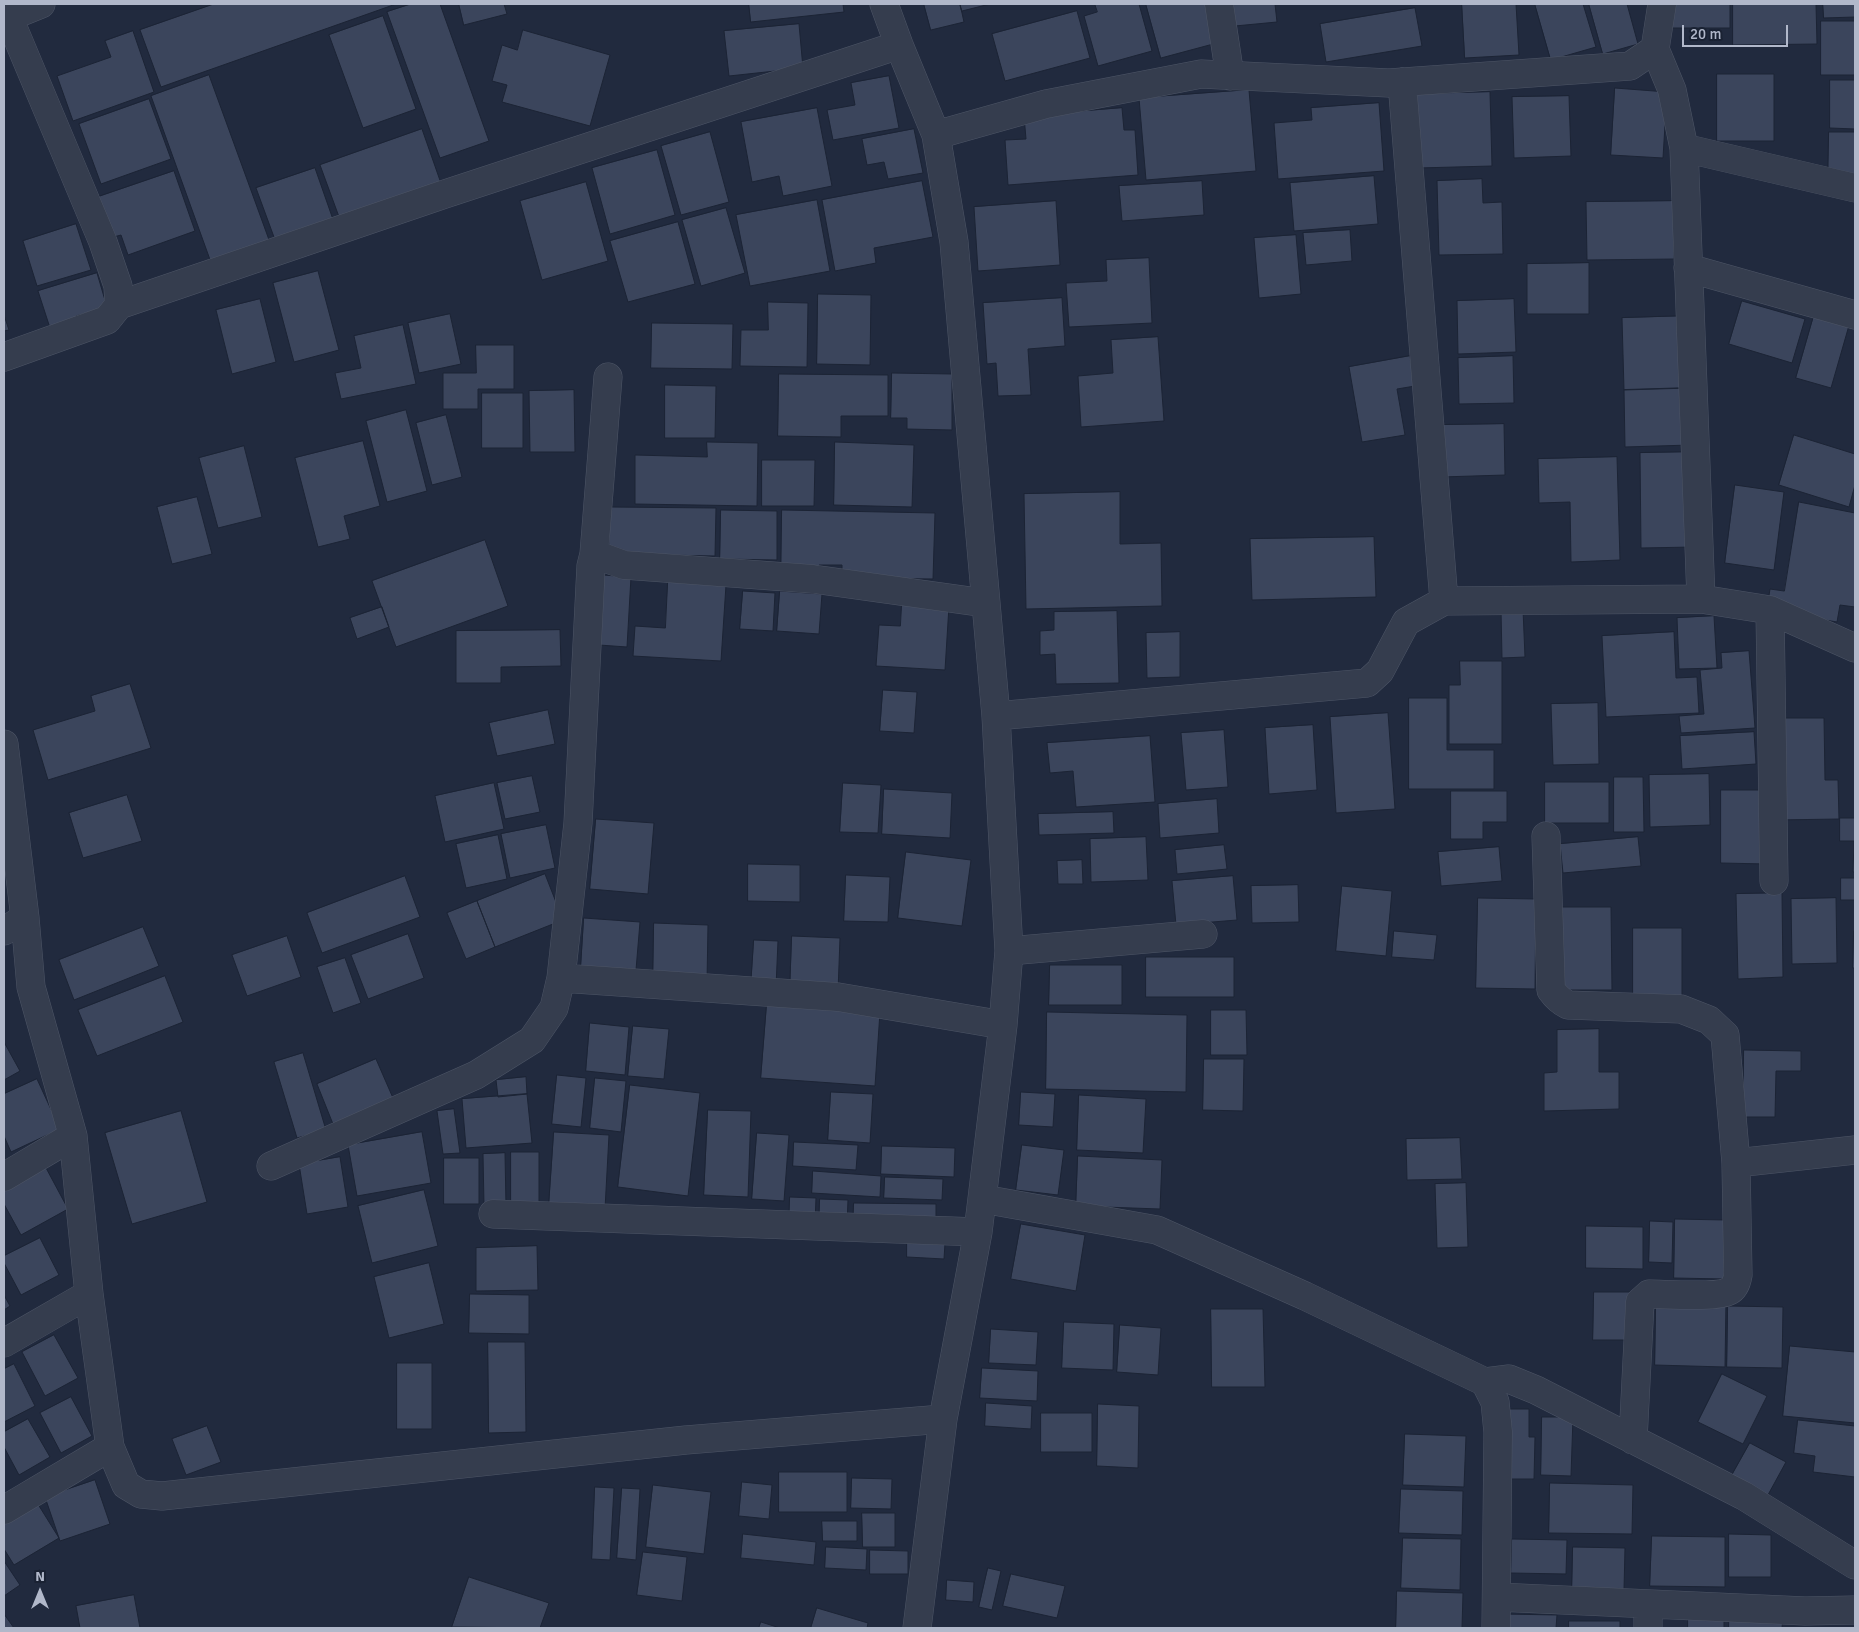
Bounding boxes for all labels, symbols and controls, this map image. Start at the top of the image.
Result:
scale bar [1684,15,1790,47]
text: 20 m [1690,25,1721,43]
north arrow [15,1567,65,1617]
text: N [35,1568,45,1585]

